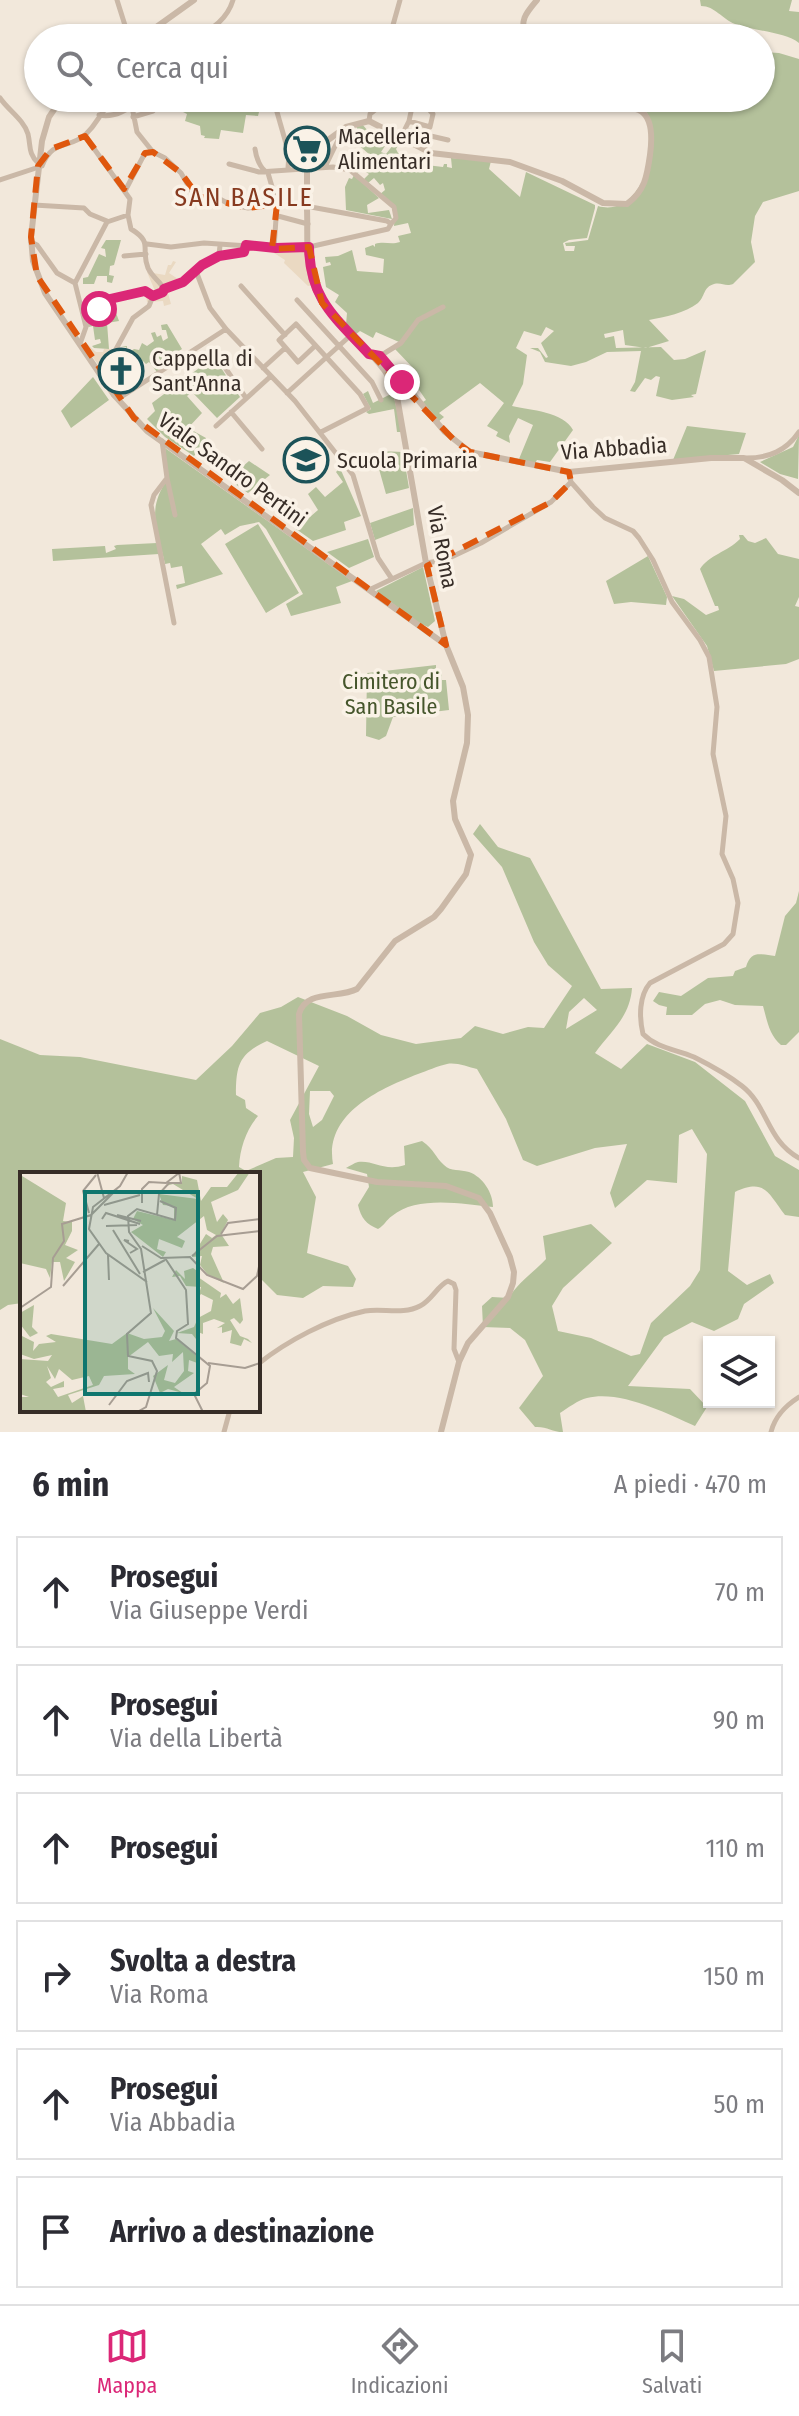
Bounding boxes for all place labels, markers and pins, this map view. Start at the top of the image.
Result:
place label: Macelleria Alimentari [338,123,431,175]
supermarket icon: Macelleria Alimentari [283,125,331,173]
place label: Cappella di Sant'Anna [152,345,253,397]
church icon: Cappella di Sant'Anna [97,347,145,395]
school or university icon: Scuola Primaria [282,436,330,484]
place label: Scuola Primaria [337,447,478,474]

